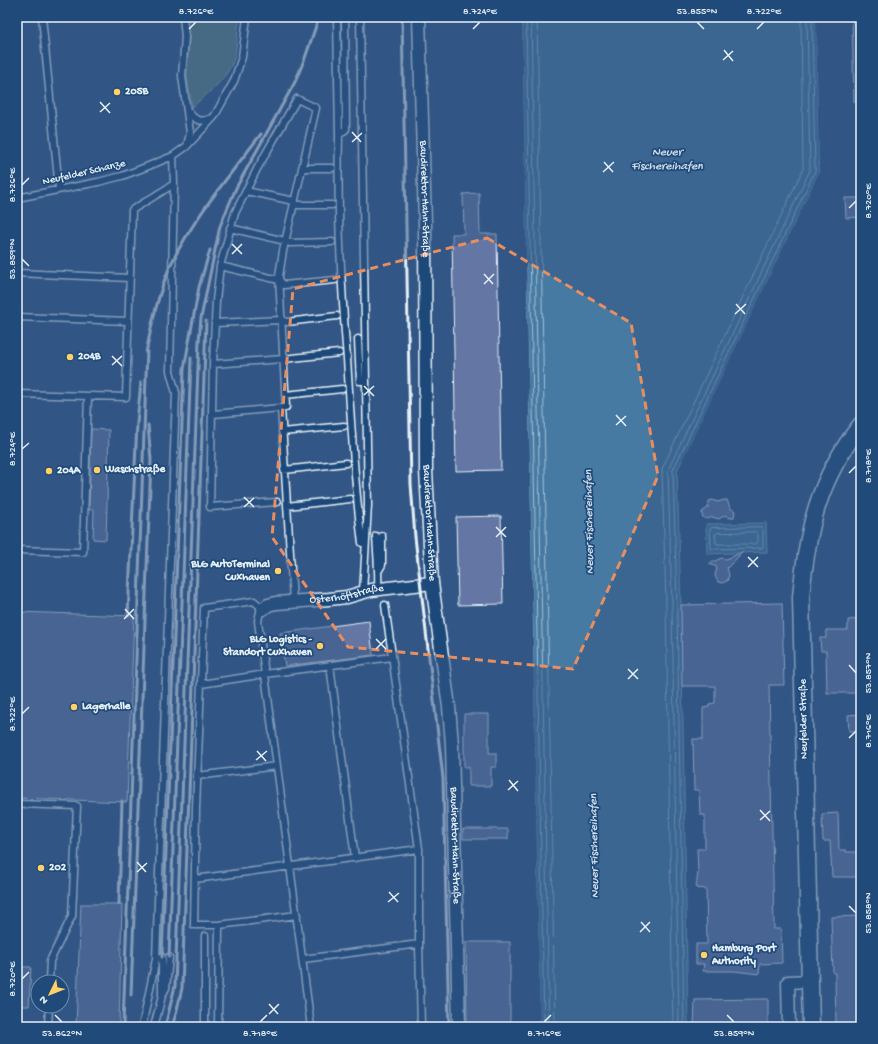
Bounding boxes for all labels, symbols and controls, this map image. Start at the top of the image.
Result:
text: 8.726°E [179,6,214,18]
text: 8.724°E [463,6,498,18]
text: 53.855°N [677,6,718,18]
text: 8.722°E [747,6,782,18]
place label: 205B [125,86,149,98]
marker: 205B [112,87,122,97]
street label: Baudirektor-Hahn-Straße [417,139,431,258]
water label: Neuer Fischereihafen [631,146,703,174]
street label: Neufelder Schanze [41,157,127,188]
text: 8.726°E [7,167,19,202]
text: 8.720°E [863,183,875,219]
text: 53.859°N [7,238,19,279]
place label: 204B [78,351,102,363]
marker: 204B [65,352,75,362]
text: 8.724°E [7,431,19,466]
text: 8.718°E [863,448,875,483]
place label: Waschstraße [104,463,166,476]
street label: Baudirektor-Hahn-Straße [420,463,438,582]
place label: 204A [57,465,82,477]
marker: Waschstraße [92,465,102,475]
marker: 204A [44,466,54,476]
water label: Neuer Fischereihafen [582,469,598,574]
place label: BLG AutoTerminal Cuxhaven [190,558,271,584]
marker: BLG AutoTerminal Cuxhaven [273,566,283,576]
street label: Osterhöftstraße [309,583,385,606]
place label: BLG Logistics - Standort Cuxhaven [223,633,313,659]
marker: BLG Logistics - Standort Cuxhaven [315,641,325,651]
text: 53.857°N [863,652,875,693]
street label: Neufelder Straße [796,679,811,759]
text: 8.722°E [7,696,19,731]
place label: Lagerhalle [82,701,132,714]
marker: Lagerhalle [69,702,79,712]
text: 8.716°E [863,713,875,748]
street label: Baudirektor-Hahn-Straße [447,786,462,904]
water label: Neuer Fischereihafen [587,793,603,898]
place label: 202 [49,862,67,874]
marker: 202 [36,863,46,873]
text: 53.858°N [863,892,875,933]
place label: Hamburg Port Authority [711,942,778,968]
marker: Hamburg Port Authority [699,950,709,960]
text: 8.720°E [7,961,19,997]
north arrow [30,974,70,1014]
text: N [37,993,51,1006]
text: 53.862°N [42,1028,83,1040]
text: 8.718°E [243,1028,278,1040]
text: 8.716°E [527,1028,562,1040]
text: 53.859°N [714,1028,755,1040]

